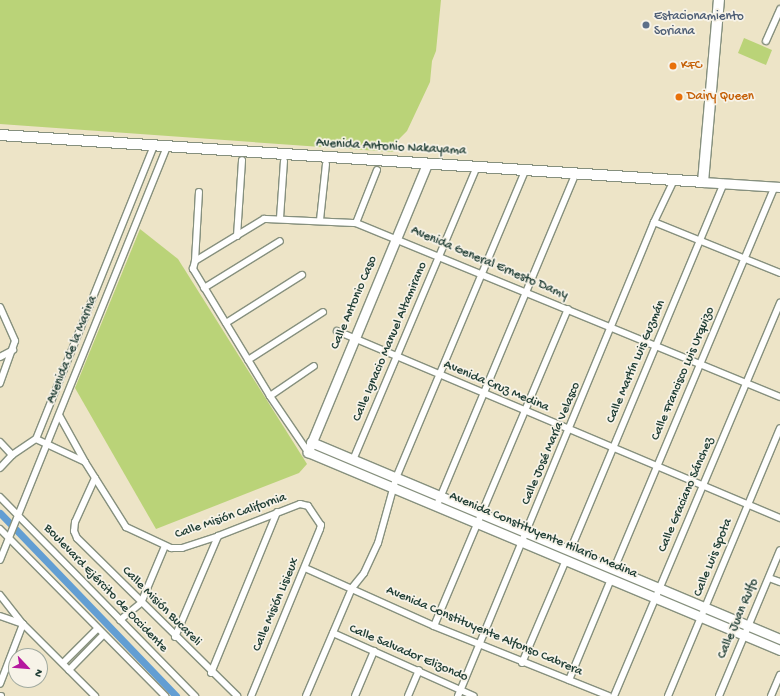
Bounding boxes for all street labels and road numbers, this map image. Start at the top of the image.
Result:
street label: Avenida Antonio Nakayama [315,136,467,160]
street label: Avenida General Ernesto Damy [408,224,570,304]
street label: Calle Antonio Caso [328,254,382,352]
street label: Calle Ignacio Manuel Altamirano [350,260,432,424]
street label: Avenida de la Marina [44,294,102,406]
street label: Calle Martín Luis Guzmán [604,298,670,426]
street label: Calle Francisco Luis Urquizo [649,305,719,443]
street label: Avenida Cruz Medina [441,358,551,416]
street label: Calle José María Velasco [519,380,585,508]
street label: Calle Graciano Sánchez [656,435,718,555]
street label: Avenida Constituyente Hilario Medina [447,489,639,583]
street label: Calle Misión California [173,491,289,543]
street label: Calle Luis Spota [691,517,737,599]
street label: Boulevard Ejército de Occidente [40,522,170,656]
street label: Calle Misión Lisieux [250,556,304,654]
street label: Calle Misión Bucareli [118,564,204,650]
street label: Calle Juan Rulfo [715,576,763,662]
street label: Avenida Constituyente Alfonso Cabrera [383,583,585,681]
street label: Calle Salvador Elizondo [346,622,470,686]

